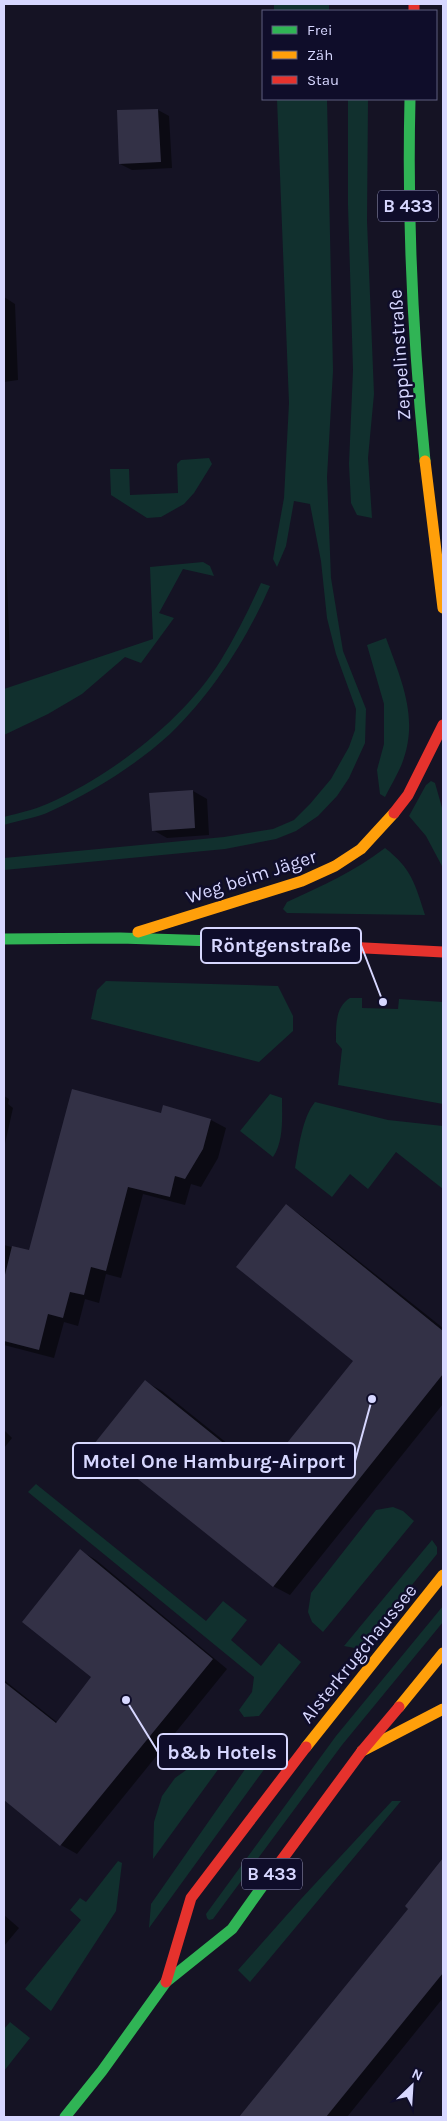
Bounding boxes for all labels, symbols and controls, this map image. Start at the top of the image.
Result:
legend [262,10,437,100]
text: Frei [307,21,332,39]
text: Zäh [307,46,333,64]
text: Stau [307,71,339,89]
road number: B 433 [378,190,438,222]
street label: Zeppelinstraße [384,289,416,421]
street label: Weg beim Jäger [183,845,319,908]
callout: Röntgenstraße [201,928,361,963]
text: Röntgenstraße [211,934,351,957]
callout: Motel One Hamburg-Airport [73,1443,355,1478]
text: Motel One Hamburg-Airport [83,1450,346,1473]
street label: Alsterkrugchaussee [296,1580,422,1728]
callout: b&b Hotels [158,1734,287,1769]
text: b&b Hotels [167,1741,277,1764]
road number: B 433 [242,1858,302,1890]
north arrow [387,2061,437,2111]
text: N [409,2065,425,2084]

